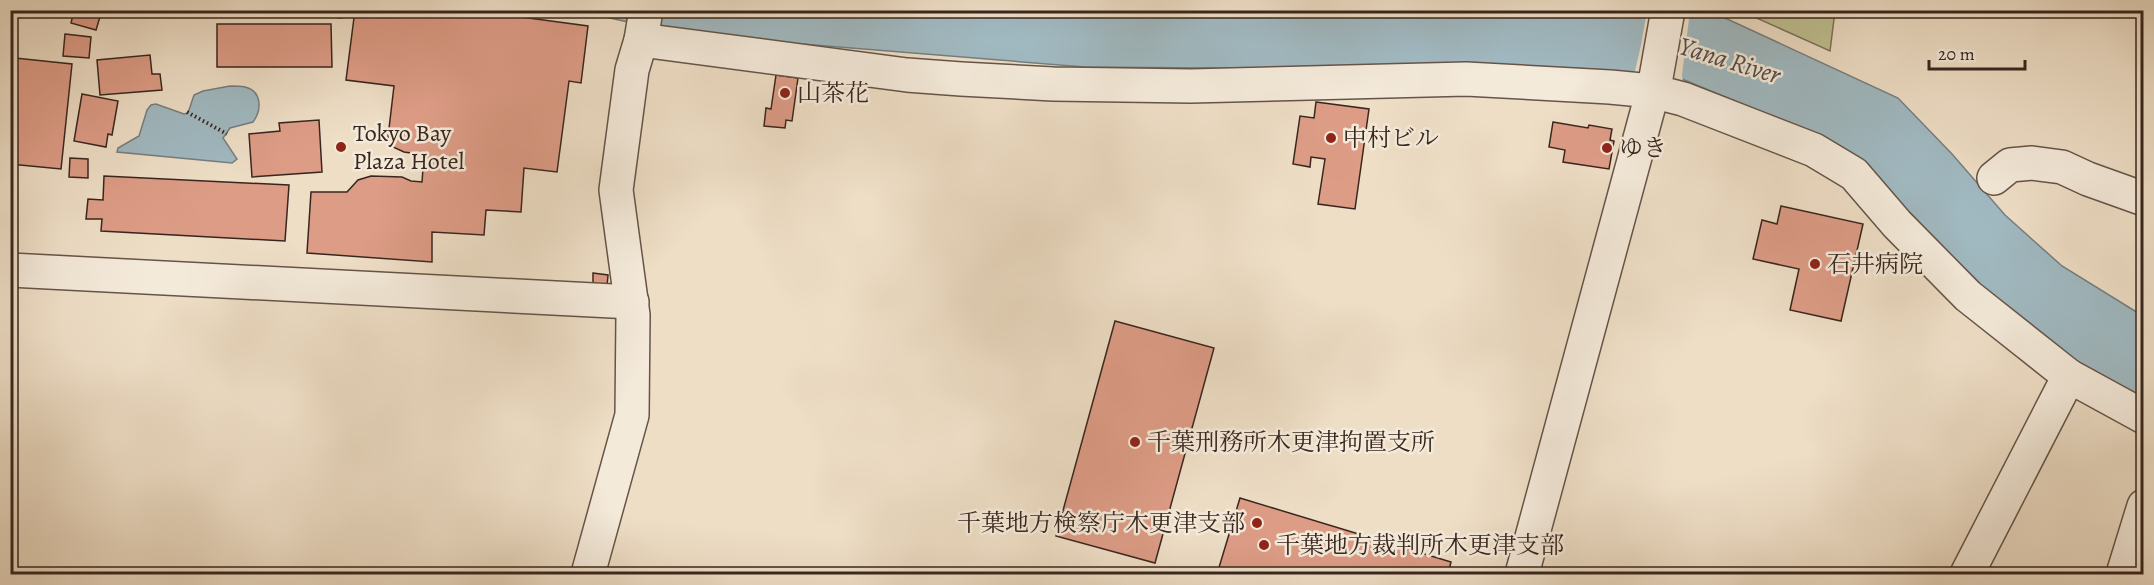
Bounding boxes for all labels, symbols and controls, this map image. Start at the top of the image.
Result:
water label: Yana River [1675,29,1786,93]
scale bar [1929,33,2025,71]
text: 20 m [1938,42,1975,66]
place label: 山茶花 [797,77,869,109]
marker: 山茶花 [778,86,792,100]
place label: Tokyo Bay Plaza Hotel [353,117,464,177]
place label: 中村ビル [1343,122,1439,154]
marker: 中村ビル [1324,131,1338,145]
place label: ゆき [1619,132,1667,164]
marker: Tokyo Bay Plaza Hotel [334,140,348,154]
marker: ゆき [1600,141,1614,155]
place label: 石井病院 [1827,248,1923,280]
marker: 石井病院 [1808,257,1822,271]
place label: 千葉刑務所木更津拘置支所 [1147,426,1435,458]
marker: 千葉刑務所木更津拘置支所 [1128,435,1142,449]
place label: 千葉地方検察庁木更津支部 [957,507,1245,539]
marker: 千葉地方検察庁木更津支部 [1250,516,1264,530]
place label: 千葉地方裁判所木更津支部 [1276,529,1564,561]
marker: 千葉地方裁判所木更津支部 [1257,538,1271,552]

